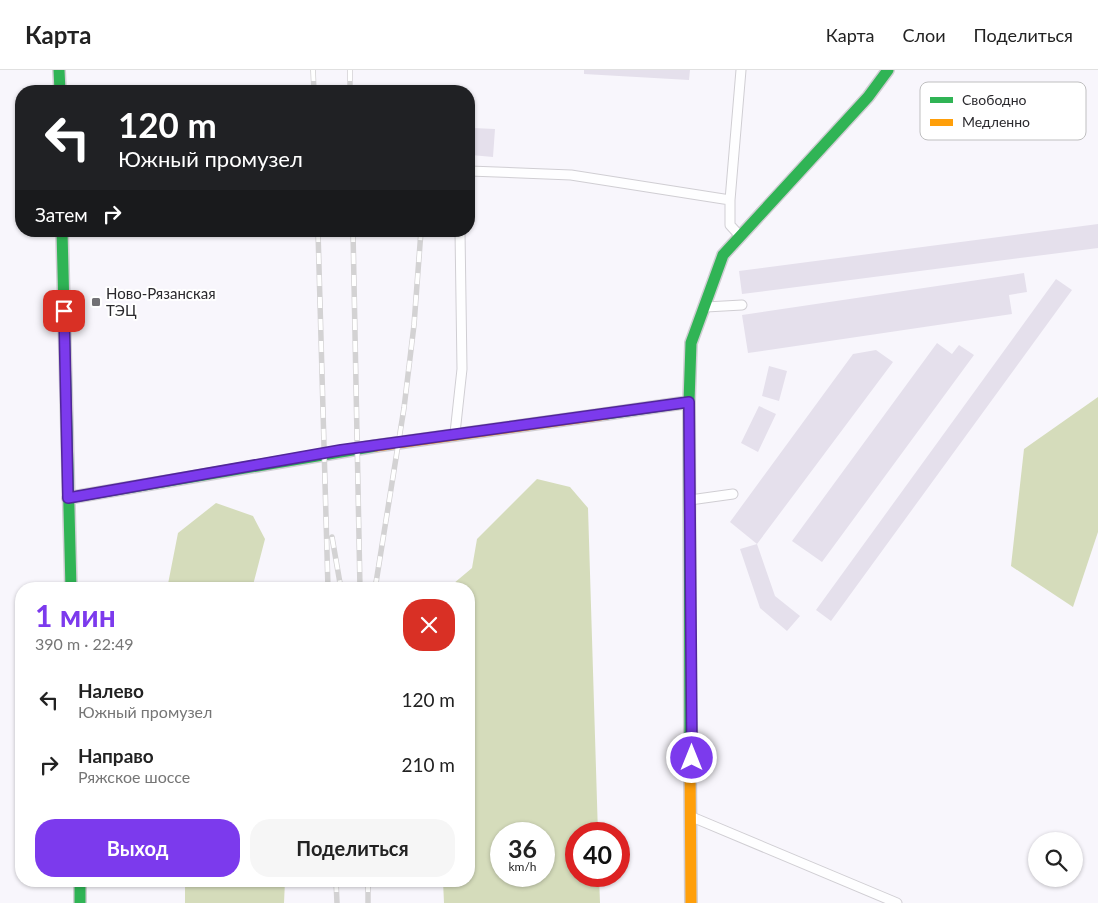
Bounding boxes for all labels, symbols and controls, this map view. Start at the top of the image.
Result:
text: Карта [25,20,92,49]
text: Карта [826,24,874,46]
text: Слои [902,24,946,46]
text: Поделиться [974,24,1073,46]
legend [920,82,1086,140]
text: Свободно [962,91,1027,108]
text: 120 m [118,103,217,145]
icon: left [35,105,100,170]
text: Медленно [962,113,1030,130]
text: Южный промузел [118,145,303,172]
icon: right [98,200,126,228]
text: Затем [35,203,88,226]
place label: Ново-Рязанская ТЭЦ [106,284,216,319]
pin [43,290,85,332]
marker: Ново-Рязанская ТЭЦ [90,296,102,308]
icon: arrive [50,297,78,325]
text: 1 мин [35,597,116,633]
button: close [403,599,455,651]
text: 390 m · 22:49 [35,634,134,653]
text: Налево [78,679,144,702]
icon: left [35,686,63,714]
text: 120 m [401,688,455,711]
text: Южный промузел [78,702,212,721]
position arrow [665,731,717,783]
text: Направо [78,744,154,767]
icon: right [35,751,63,779]
text: 210 m [401,753,455,776]
text: Ряжское шоссе [78,767,190,786]
button: Выход [35,819,240,877]
button: Поделиться [250,819,455,877]
speed limit sign: 40 [565,822,630,887]
map controls [1028,832,1083,887]
button: search [1028,832,1083,887]
text: 36 [508,833,537,863]
text: km/h [508,859,537,874]

